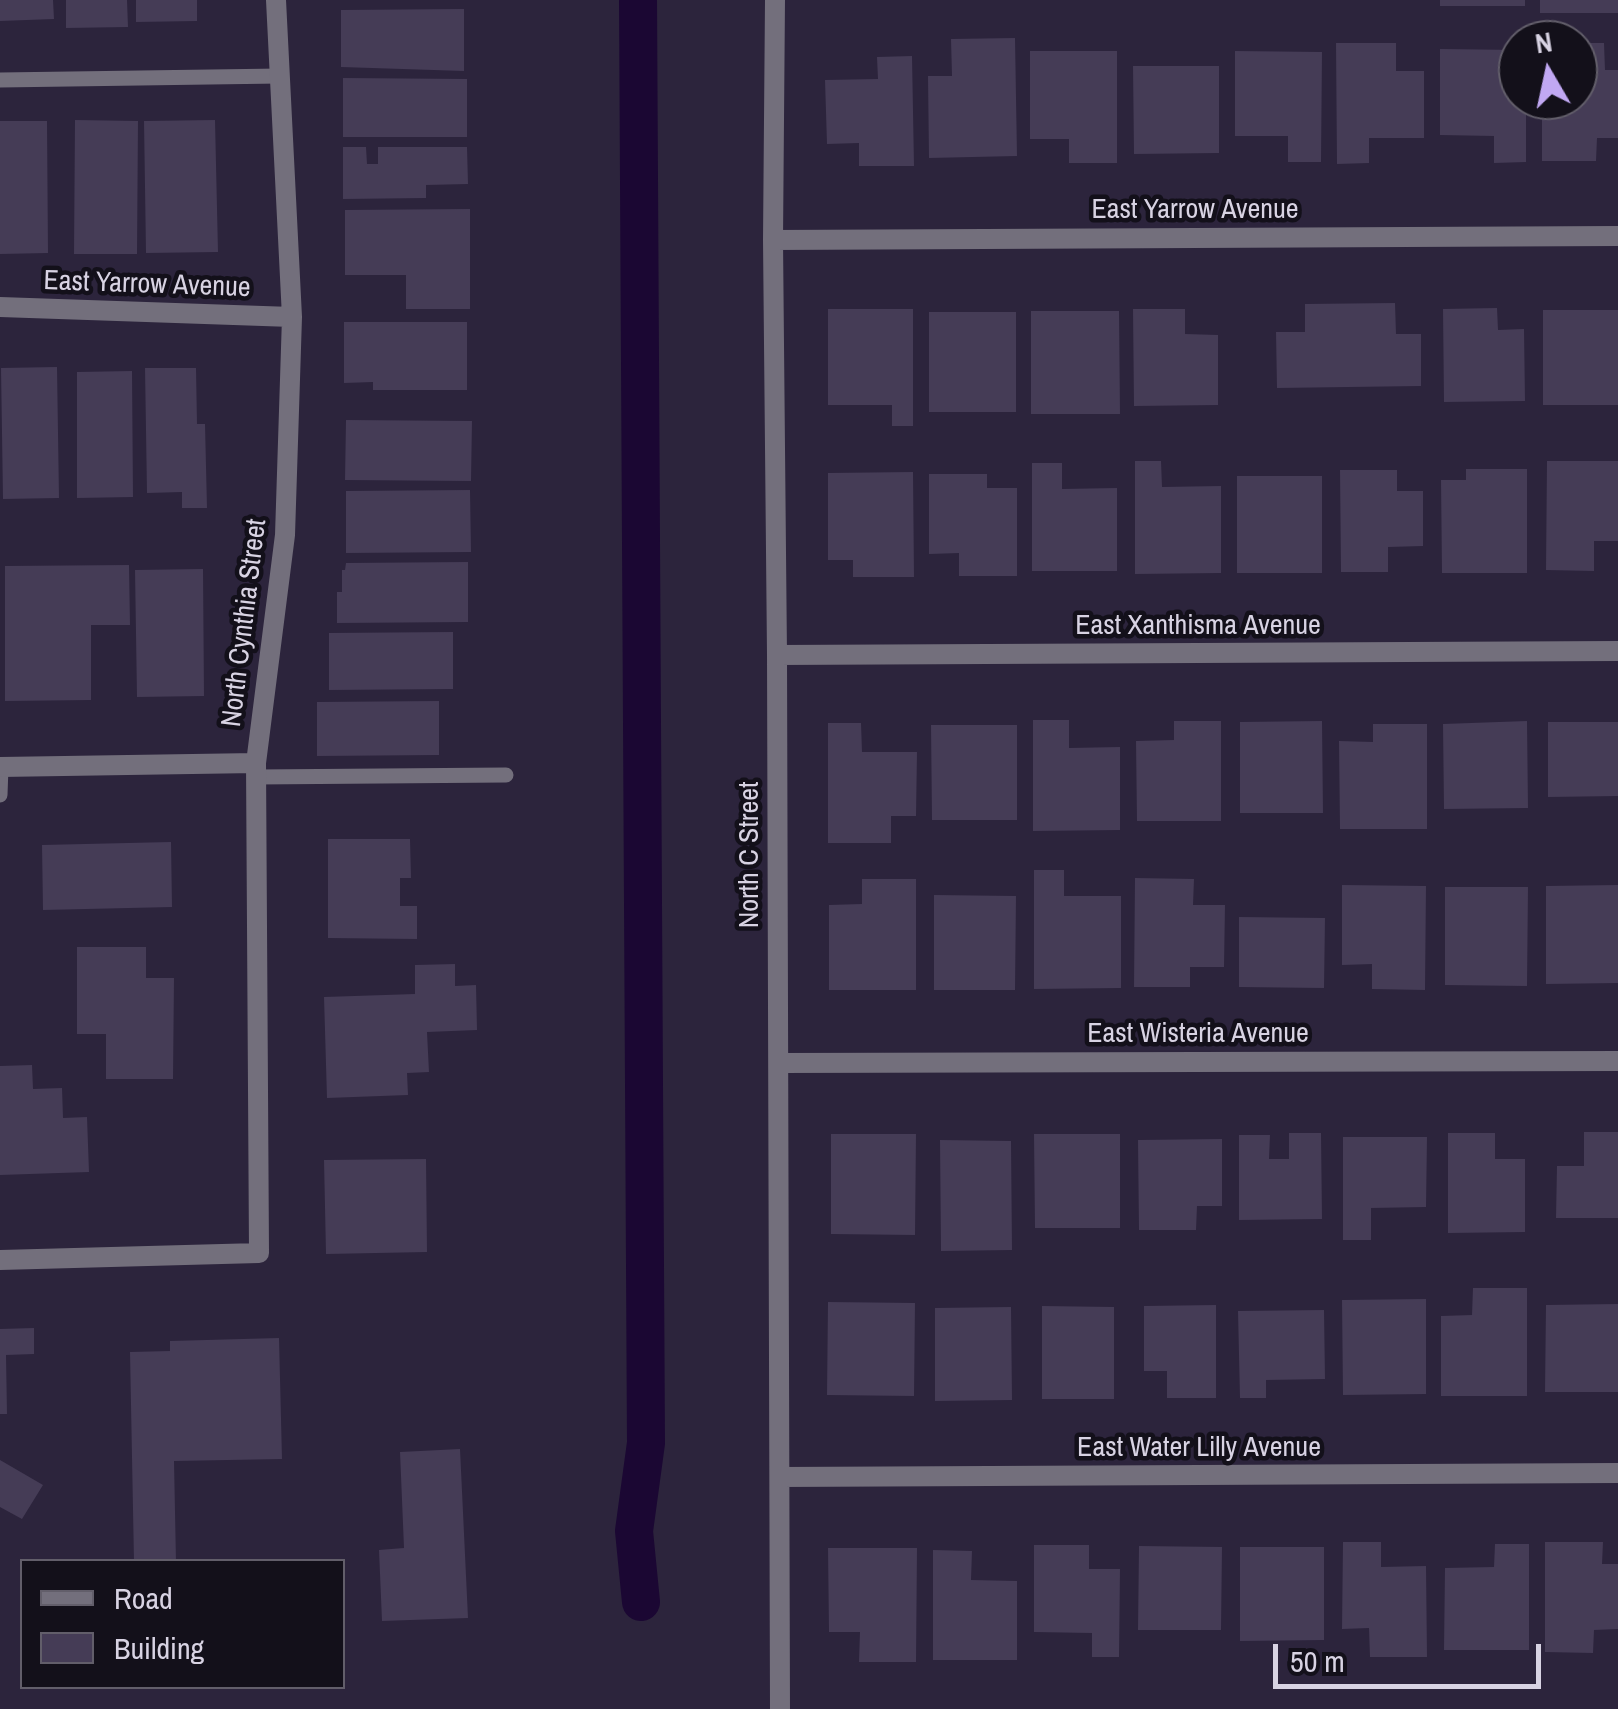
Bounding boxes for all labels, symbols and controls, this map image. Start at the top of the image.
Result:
north arrow [1498,20,1598,120]
text: N [1532,22,1555,62]
street label: East Yarrow Avenue [1091,193,1299,227]
street label: East Yarrow Avenue [43,265,251,305]
street label: North Cynthia Street [216,517,274,729]
street label: East Xanthisma Avenue [1075,609,1321,643]
street label: North C Street [733,782,767,928]
street label: East Wisteria Avenue [1087,1017,1309,1051]
street label: East Water Lilly Avenue [1077,1431,1321,1465]
legend [20,1559,345,1689]
text: Road [114,1578,173,1618]
scale bar [1278,1624,1546,1686]
text: Building [114,1628,204,1668]
text: 50 m [1290,1641,1345,1681]

